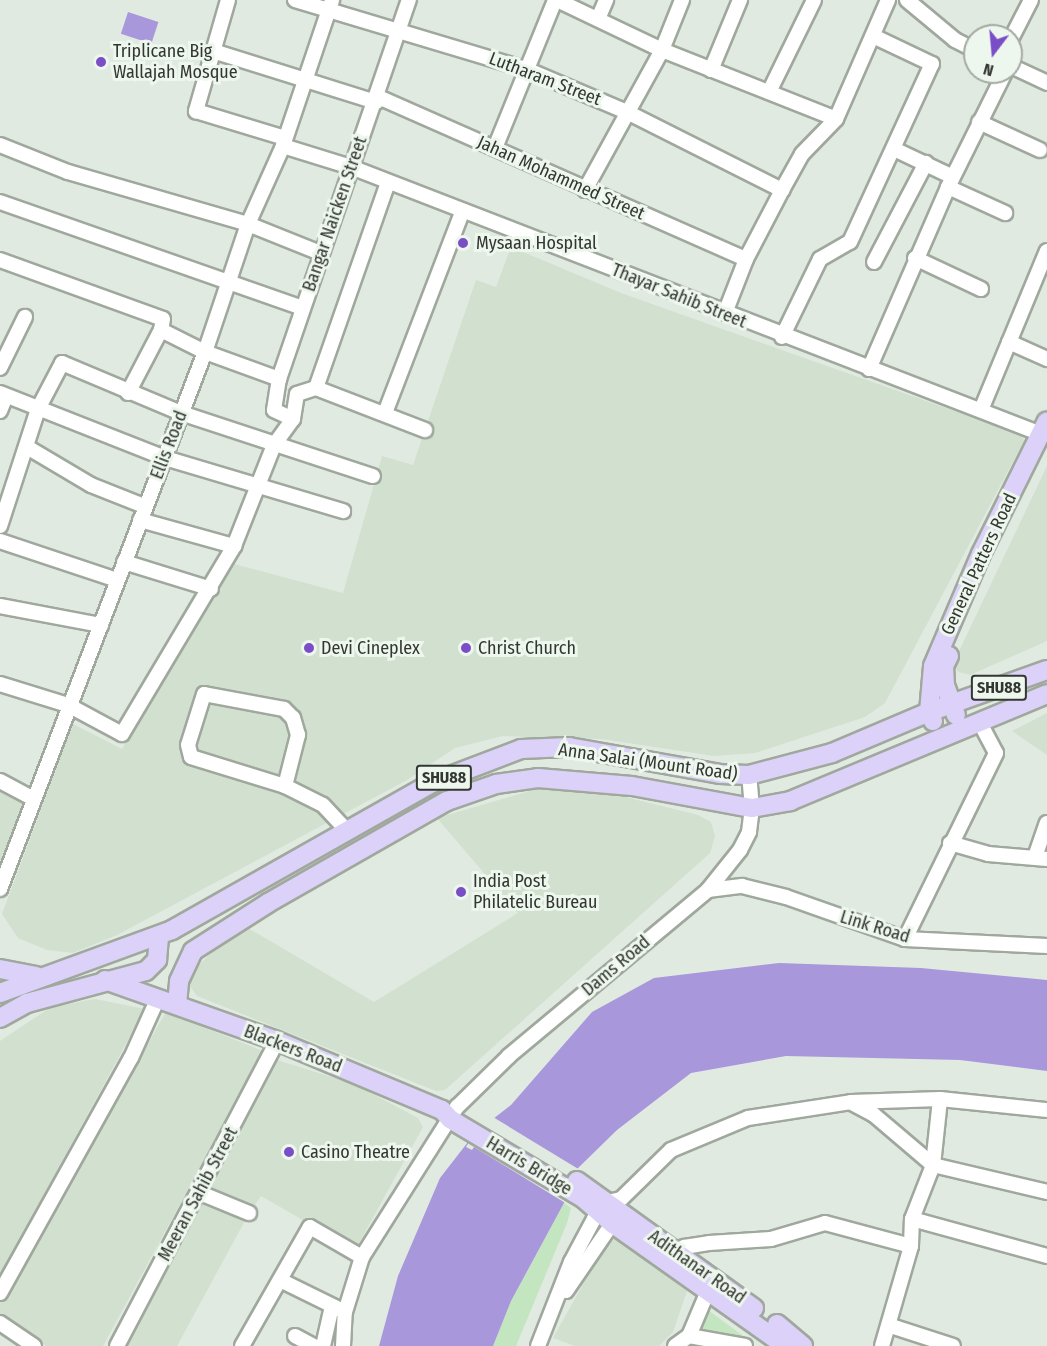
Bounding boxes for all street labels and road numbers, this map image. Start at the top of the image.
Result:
street label: Lutharam Street [486,48,604,110]
street label: Jahan Mohammed Street [474,131,648,225]
street label: Bangar Naicken Street [298,134,372,294]
street label: Thayar Sahib Street [609,259,749,333]
street label: Ellis Road [146,408,192,482]
street label: General Patters Road [937,490,1021,638]
road number: SHU88 [970,675,1028,701]
street label: Anna Salai (Mount Road) [557,739,739,785]
road number: SHU88 [416,765,472,791]
street label: Link Road [837,906,913,948]
street label: Dams Road [578,931,654,1001]
street label: Blackers Road [241,1020,345,1078]
street label: Meeran Sahib Street [154,1123,242,1265]
street label: Harris Bridge [482,1132,576,1200]
street label: Adithanar Road [644,1225,750,1309]

